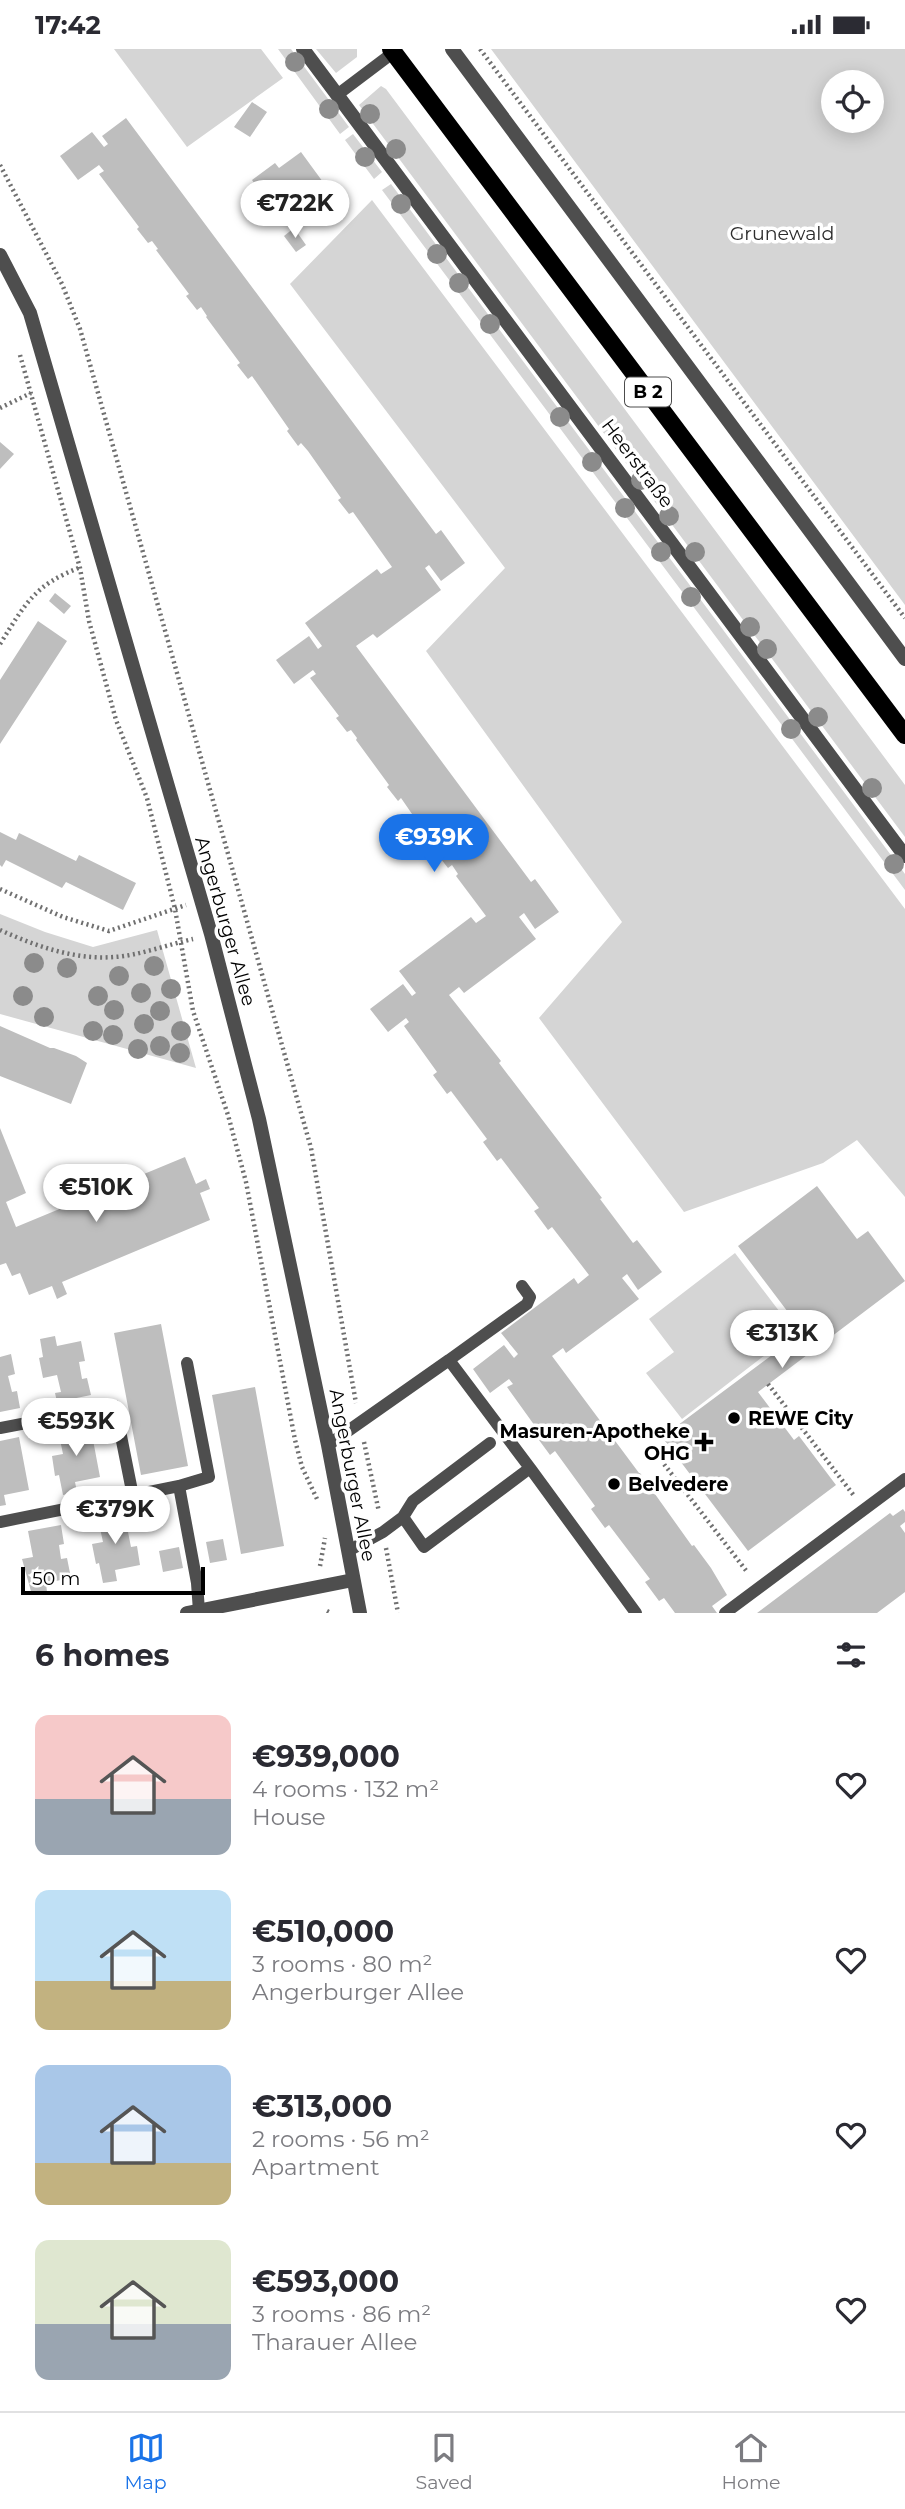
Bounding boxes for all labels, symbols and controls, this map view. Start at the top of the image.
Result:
text: 17:42 [35,9,101,41]
map controls [821,70,884,133]
button: locate [821,70,884,133]
pin: €722K [246,181,344,240]
text: €722K [256,189,334,217]
park label: Grunewald [730,222,834,245]
road number: B 2 [625,377,671,407]
street label: Heerstraße [597,414,678,512]
pin: €939K [385,815,483,874]
text: €939K [395,823,473,851]
street label: Angerburger Allee [190,834,261,1009]
pin: €510K [47,1165,145,1224]
text: €510K [59,1173,133,1201]
pin: €313K [733,1311,831,1370]
text: €313K [746,1319,818,1347]
street label: Angerburger Allee [324,1387,381,1563]
pin: €593K [27,1399,125,1458]
text: €593K [37,1407,115,1435]
place label: REWE City [748,1407,854,1430]
marker: REWE City [726,1410,742,1426]
place label: Masuren-Apotheke OHG [499,1420,690,1465]
marker: Masuren-Apotheke OHG [696,1434,712,1450]
place label: Belvedere [628,1473,728,1496]
marker: Belvedere [606,1476,622,1492]
pin: €379K [66,1487,164,1546]
text: €379K [76,1495,154,1523]
scale bar [21,1564,205,1596]
text: 50 m [32,1567,80,1590]
icon: filters [832,1636,870,1674]
text: 6 homes [35,1637,170,1674]
text: €939,000 [252,1738,400,1775]
icon: home [91,1743,175,1827]
icon: heart [832,1766,870,1804]
text: 4 rooms · 132 m² [252,1775,439,1803]
text: House [252,1803,326,1831]
text: €510,000 [252,1913,394,1950]
icon: home [91,1918,175,2002]
icon: heart [832,1941,870,1979]
text: 3 rooms · 80 m² [252,1950,432,1978]
text: Angerburger Allee [252,1978,464,2006]
text: €313,000 [252,2088,392,2125]
icon: home [91,2093,175,2177]
icon: heart [832,2116,870,2154]
text: 2 rooms · 56 m² [252,2125,430,2153]
text: Apartment [252,2153,380,2181]
text: €593,000 [252,2263,399,2300]
icon: home [91,2268,175,2352]
icon: heart [832,2291,870,2329]
text: 3 rooms · 86 m² [252,2300,431,2328]
text: Tharauer Allee [252,2328,417,2356]
tab: Map [124,2429,167,2494]
tab: Saved [416,2429,473,2494]
tab: Home [722,2429,781,2494]

